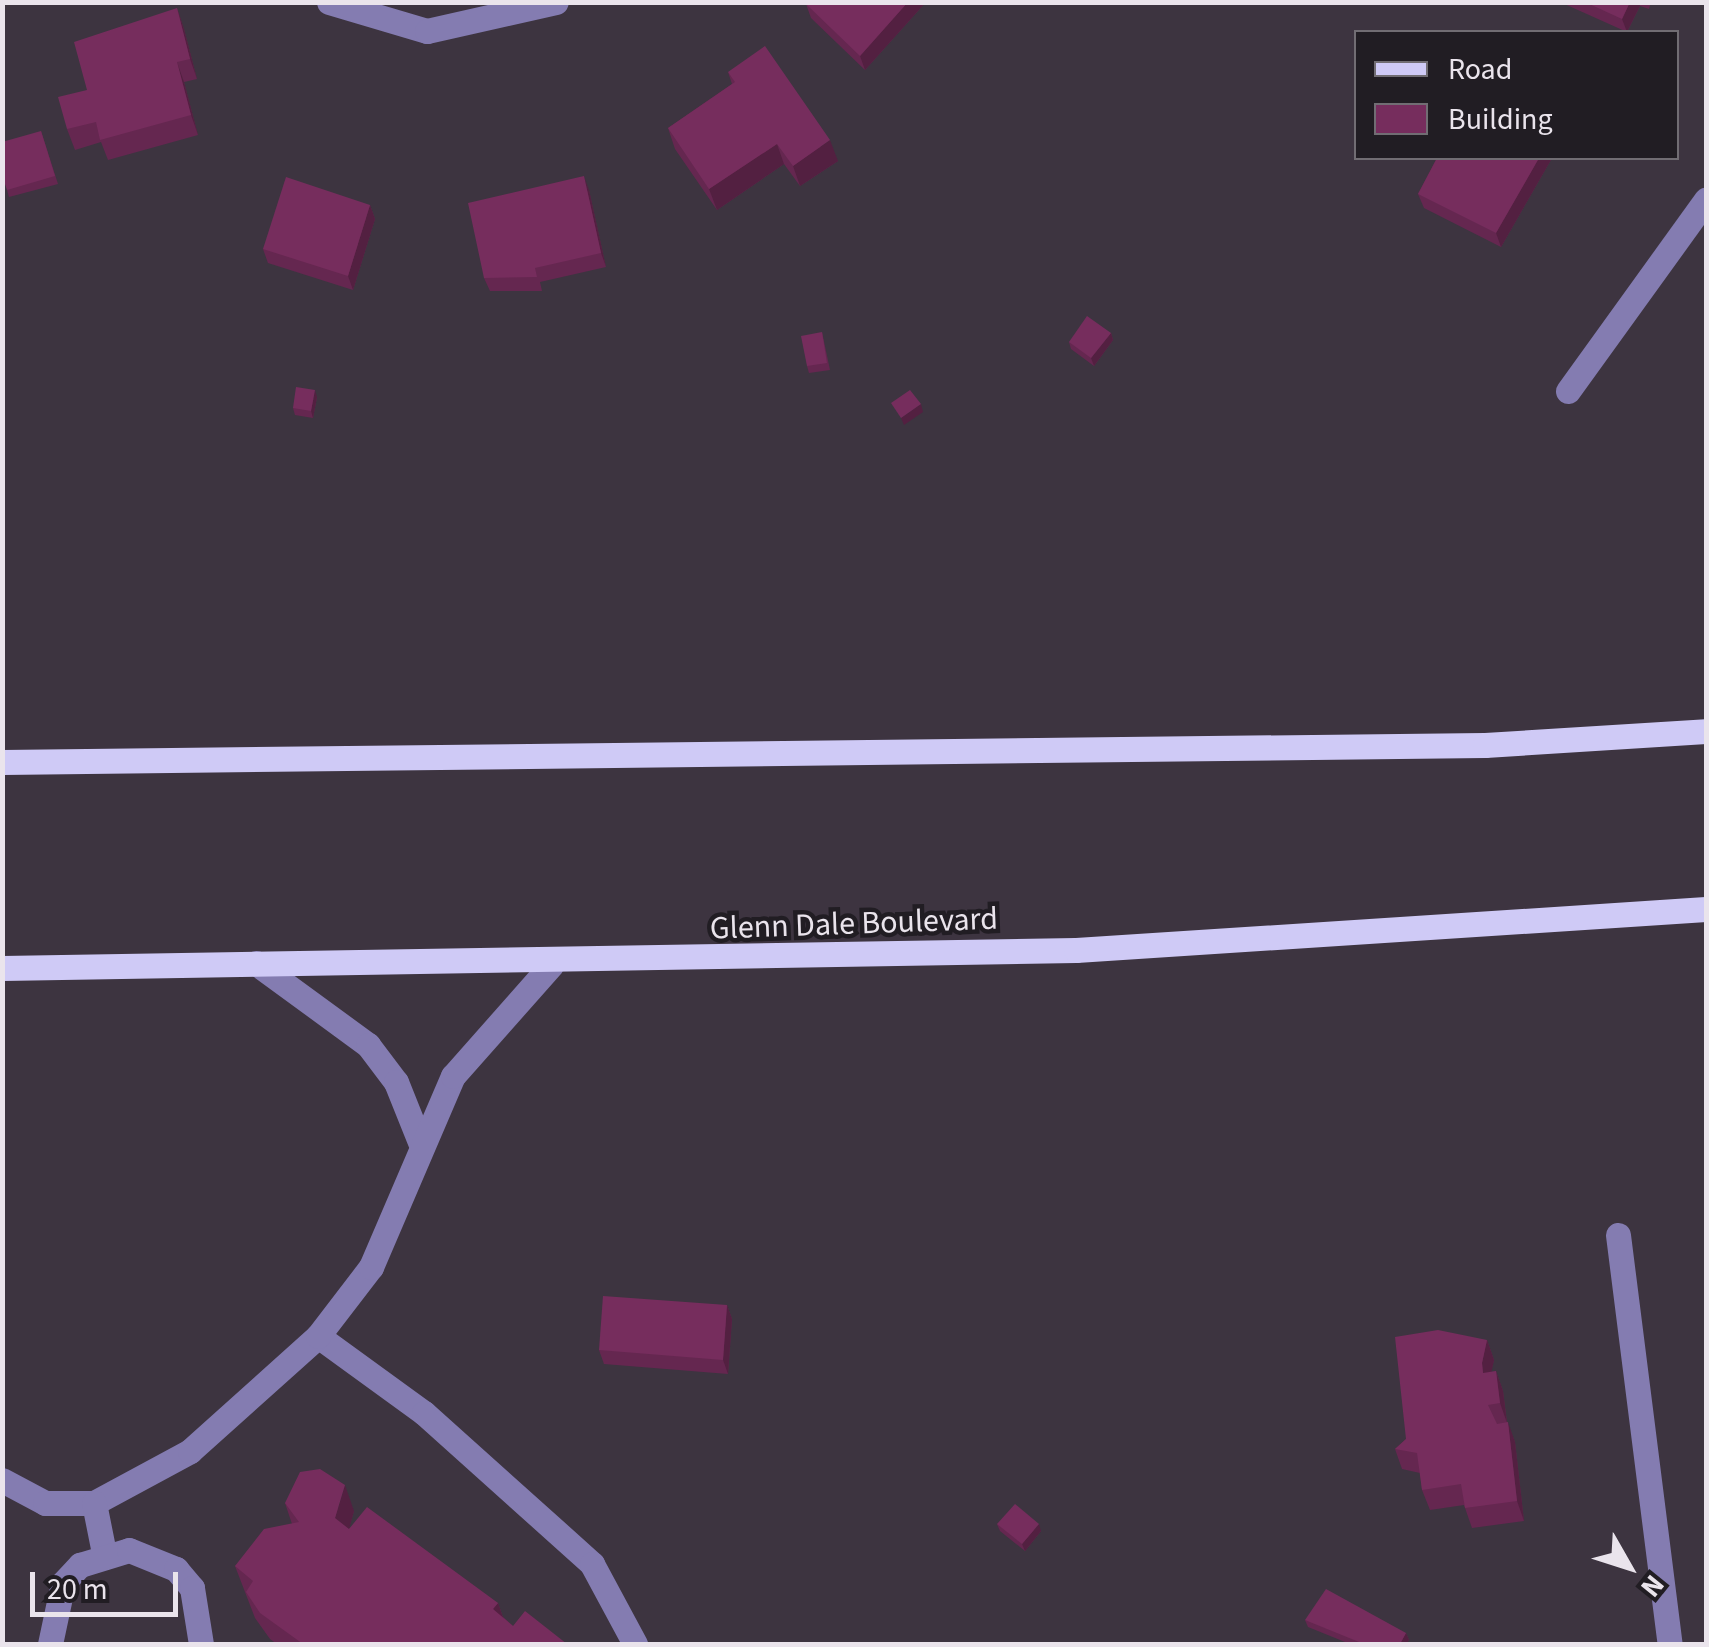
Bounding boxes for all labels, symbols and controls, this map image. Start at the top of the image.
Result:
legend [1354,30,1679,160]
text: Road [1448,48,1512,91]
text: Building [1448,98,1553,141]
street label: Glenn Dale Boulevard [709,900,999,948]
north arrow [1579,1517,1679,1617]
scale bar [35,1552,182,1614]
text: N [1631,1566,1674,1606]
text: 20 m [47,1568,108,1611]

